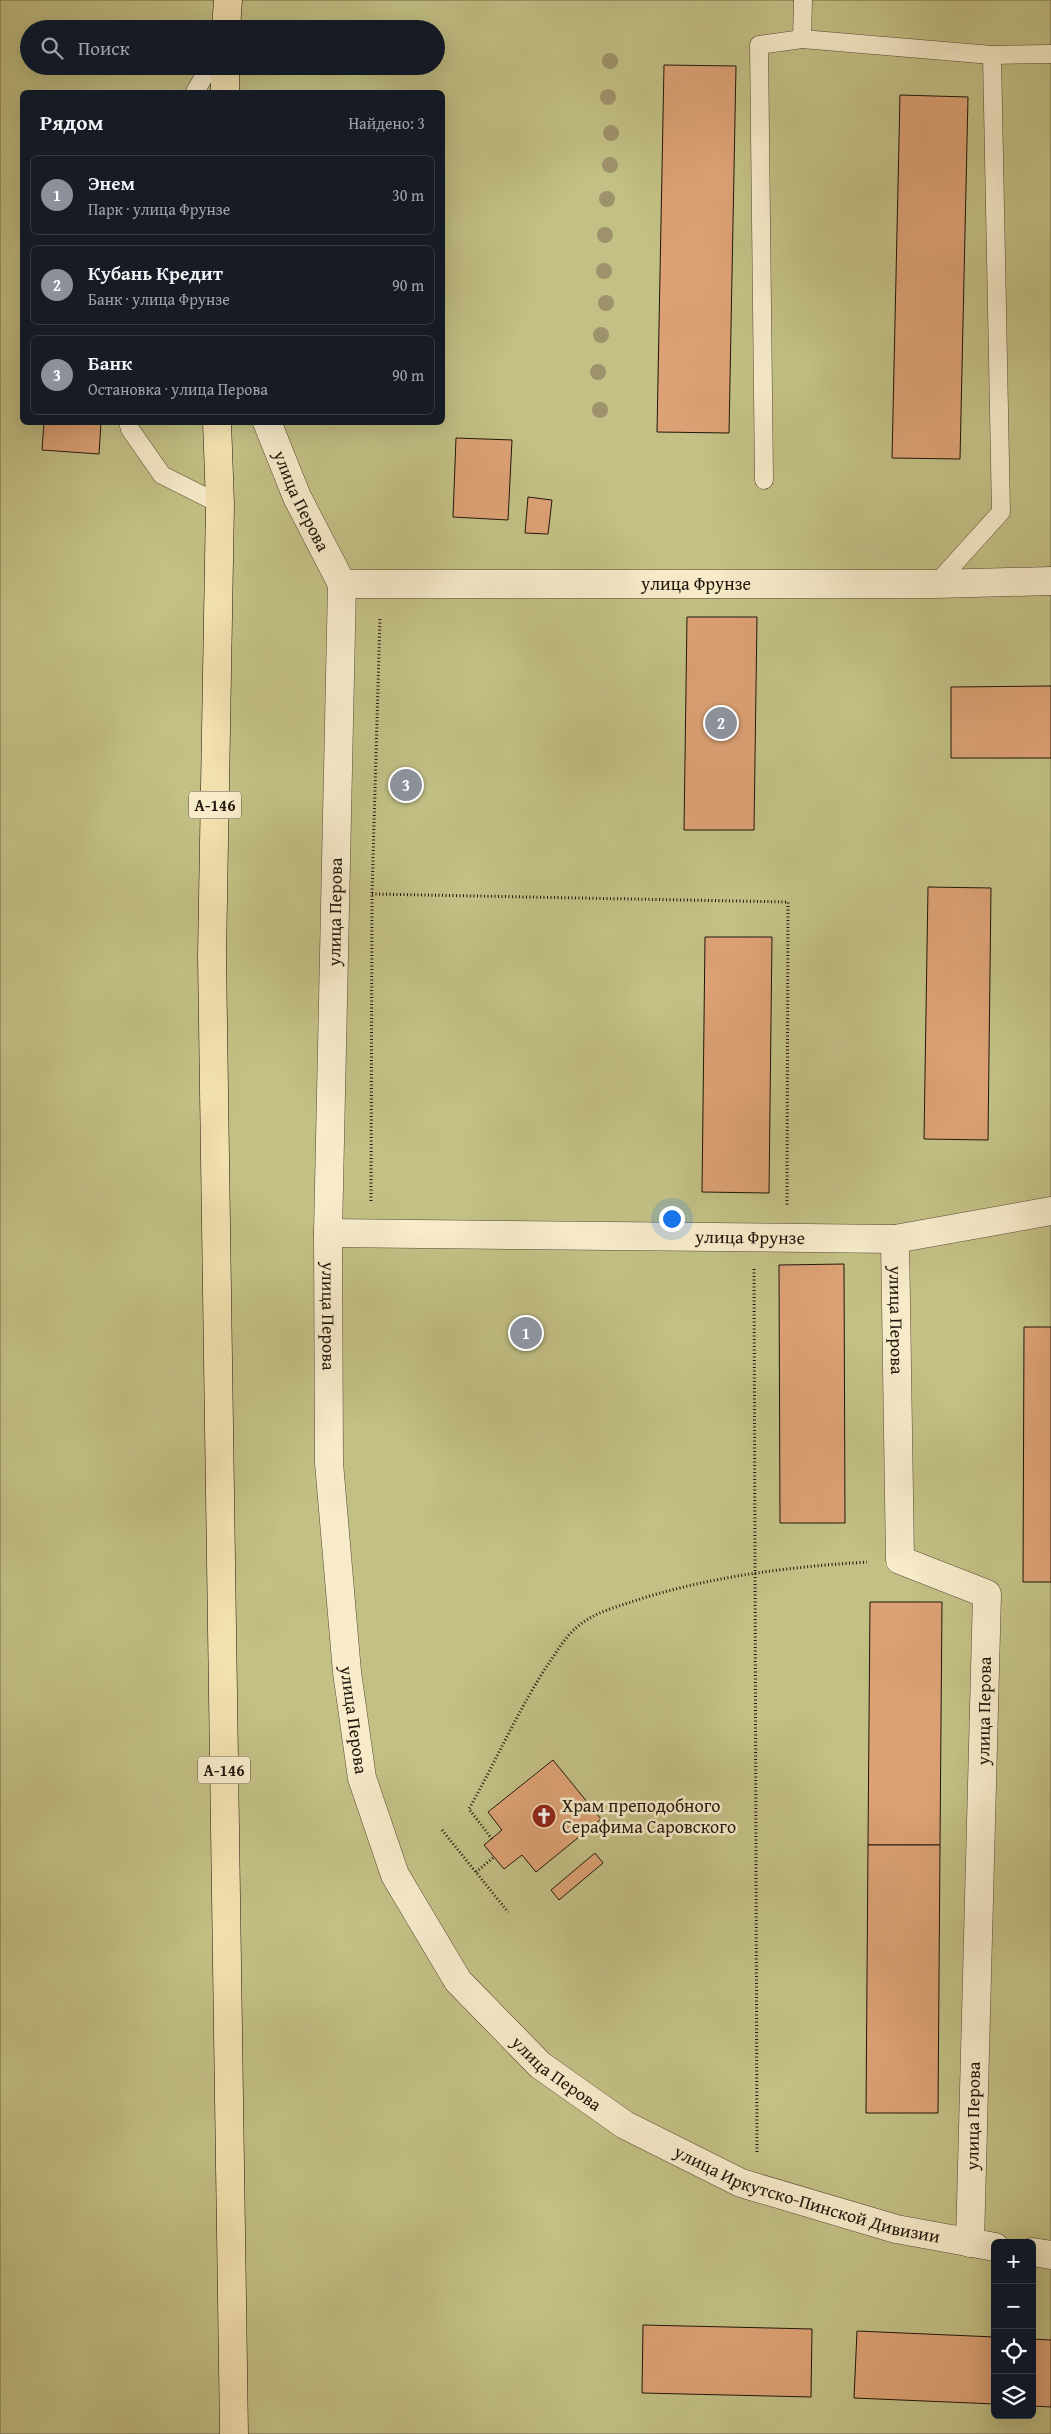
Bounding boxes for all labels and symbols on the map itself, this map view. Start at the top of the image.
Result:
street label: улица Перова [266,445,337,556]
street label: улица Фрунзе [640,570,751,597]
pin: 2 [705,704,737,742]
pin: 3 [390,766,422,804]
road number: А-146 [189,792,241,818]
street label: улица Перова [320,857,349,968]
your location [659,1206,685,1232]
street label: улица Фрунзе [694,1223,805,1251]
street label: улица Перова [315,1261,343,1371]
street label: улица Перова [882,1264,911,1375]
pin: 1 [510,1314,542,1352]
street label: улица Перова [969,1656,998,1767]
street label: улица Перова [333,1664,375,1776]
road number: А-146 [198,1756,250,1784]
place label: Храм преподобного Серафима Саровского [562,1792,736,1840]
church icon: Храм преподобного Серафима Саровского [531,1803,557,1829]
street label: улица Перова [505,2029,608,2118]
street label: улица Перова [958,2061,987,2172]
street label: улица Иркутско-Пинской Дивизии [669,2137,943,2250]

